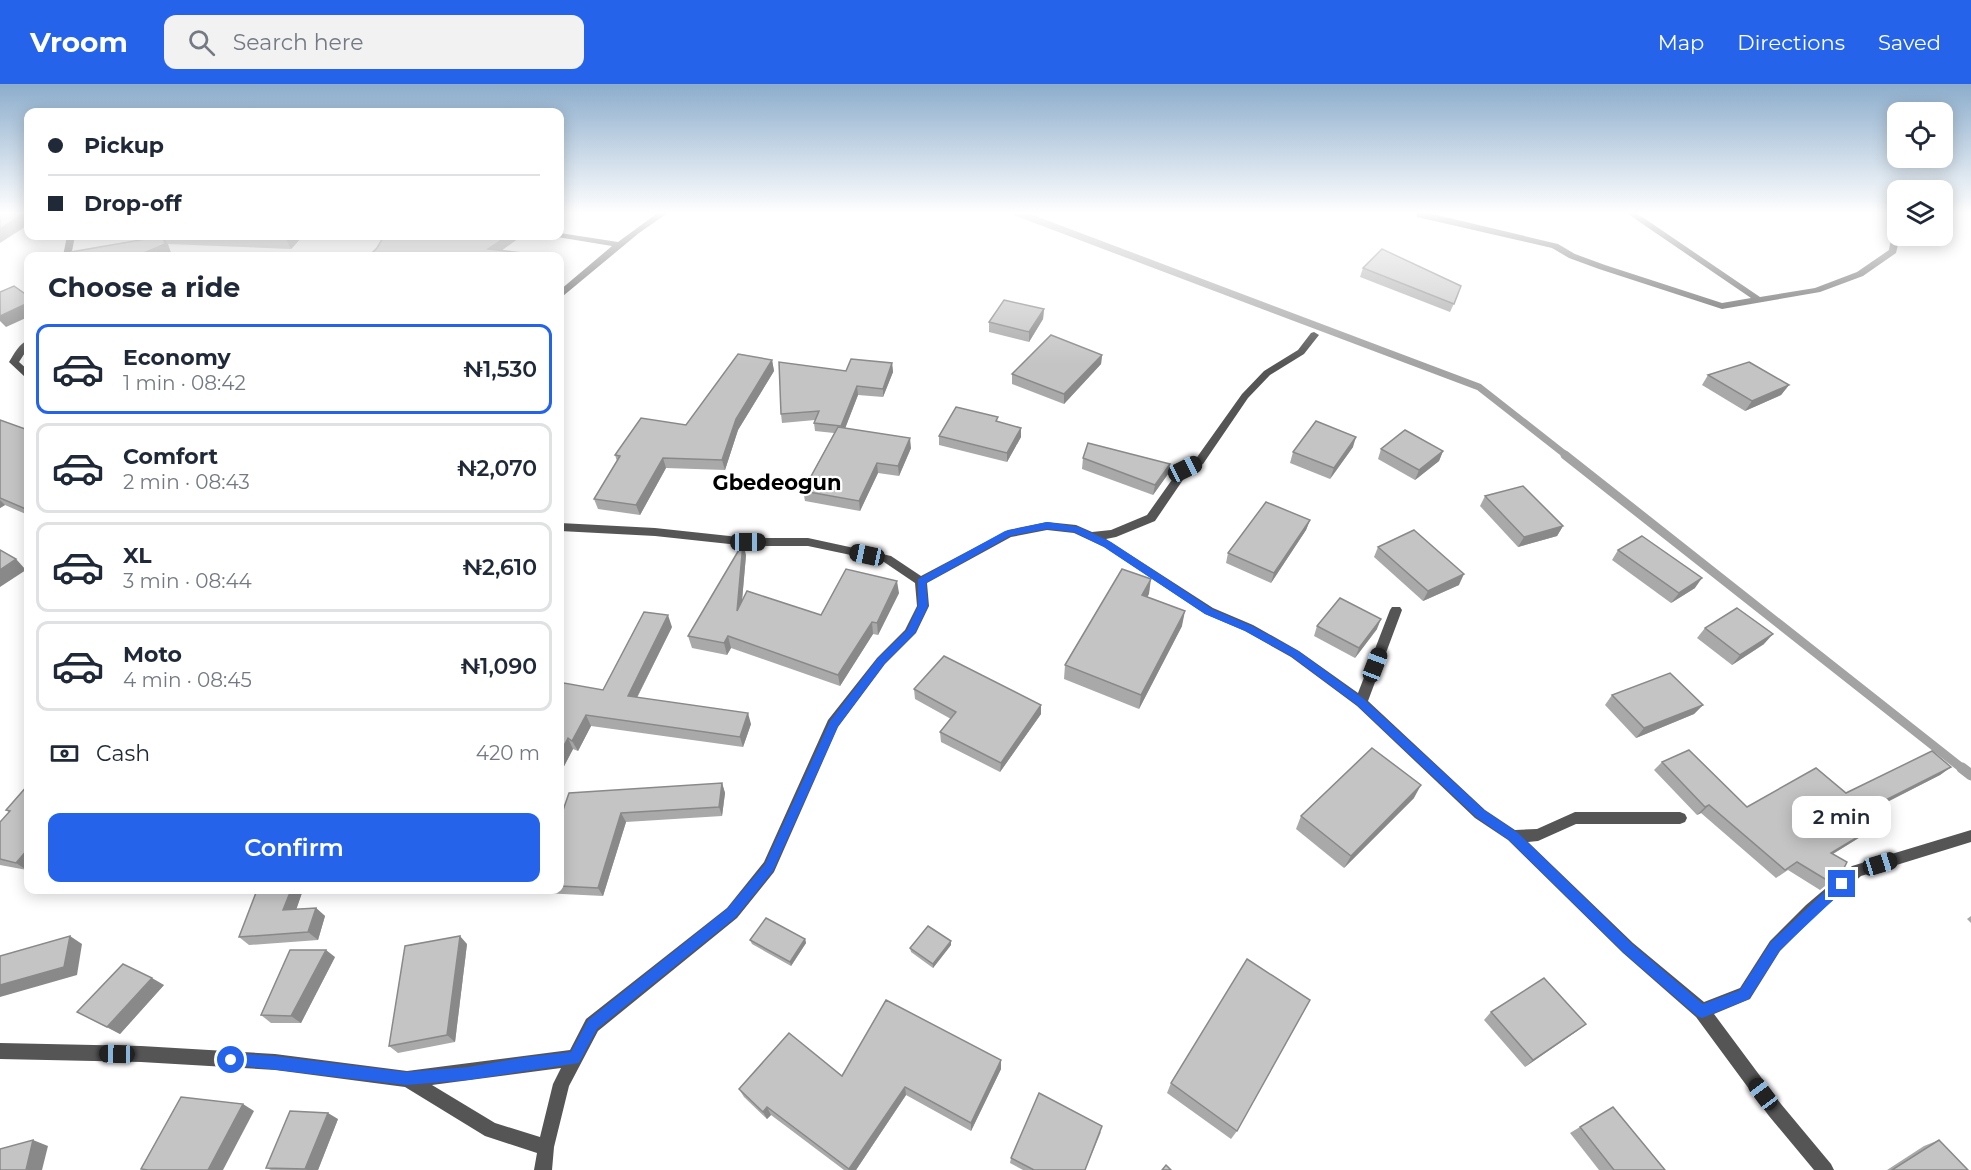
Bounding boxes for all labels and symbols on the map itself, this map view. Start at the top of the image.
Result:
car [1165,453,1205,485]
district label: Gbedeogun [712,470,842,495]
car [730,533,766,551]
car [848,542,886,568]
car [1360,645,1390,685]
callout: 2 min [1792,797,1892,839]
car [1860,850,1900,878]
route end [1828,870,1855,897]
car [99,1045,135,1063]
route start [217,1046,244,1073]
car [1745,1074,1781,1114]

